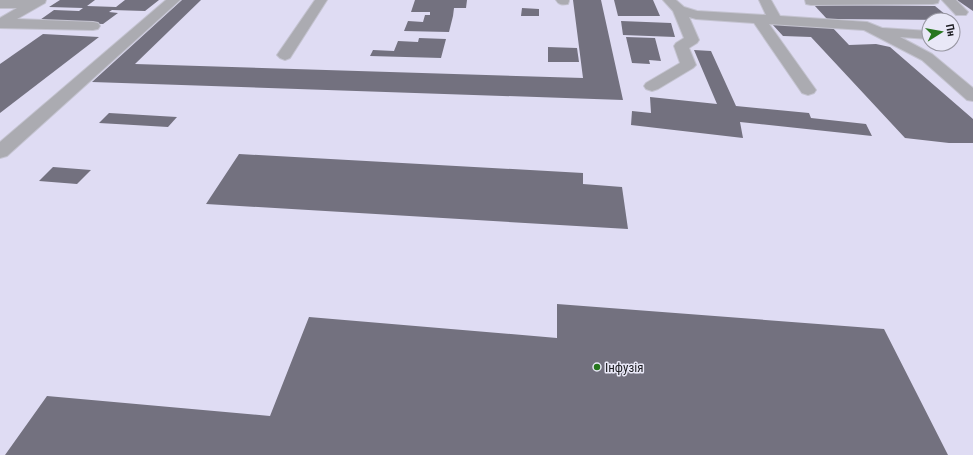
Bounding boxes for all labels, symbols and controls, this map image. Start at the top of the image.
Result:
north arrow [921,12,961,52]
text: Пн [943,23,958,37]
place label: Інфузія [605,360,643,375]
marker: Інфузія [592,362,602,372]

